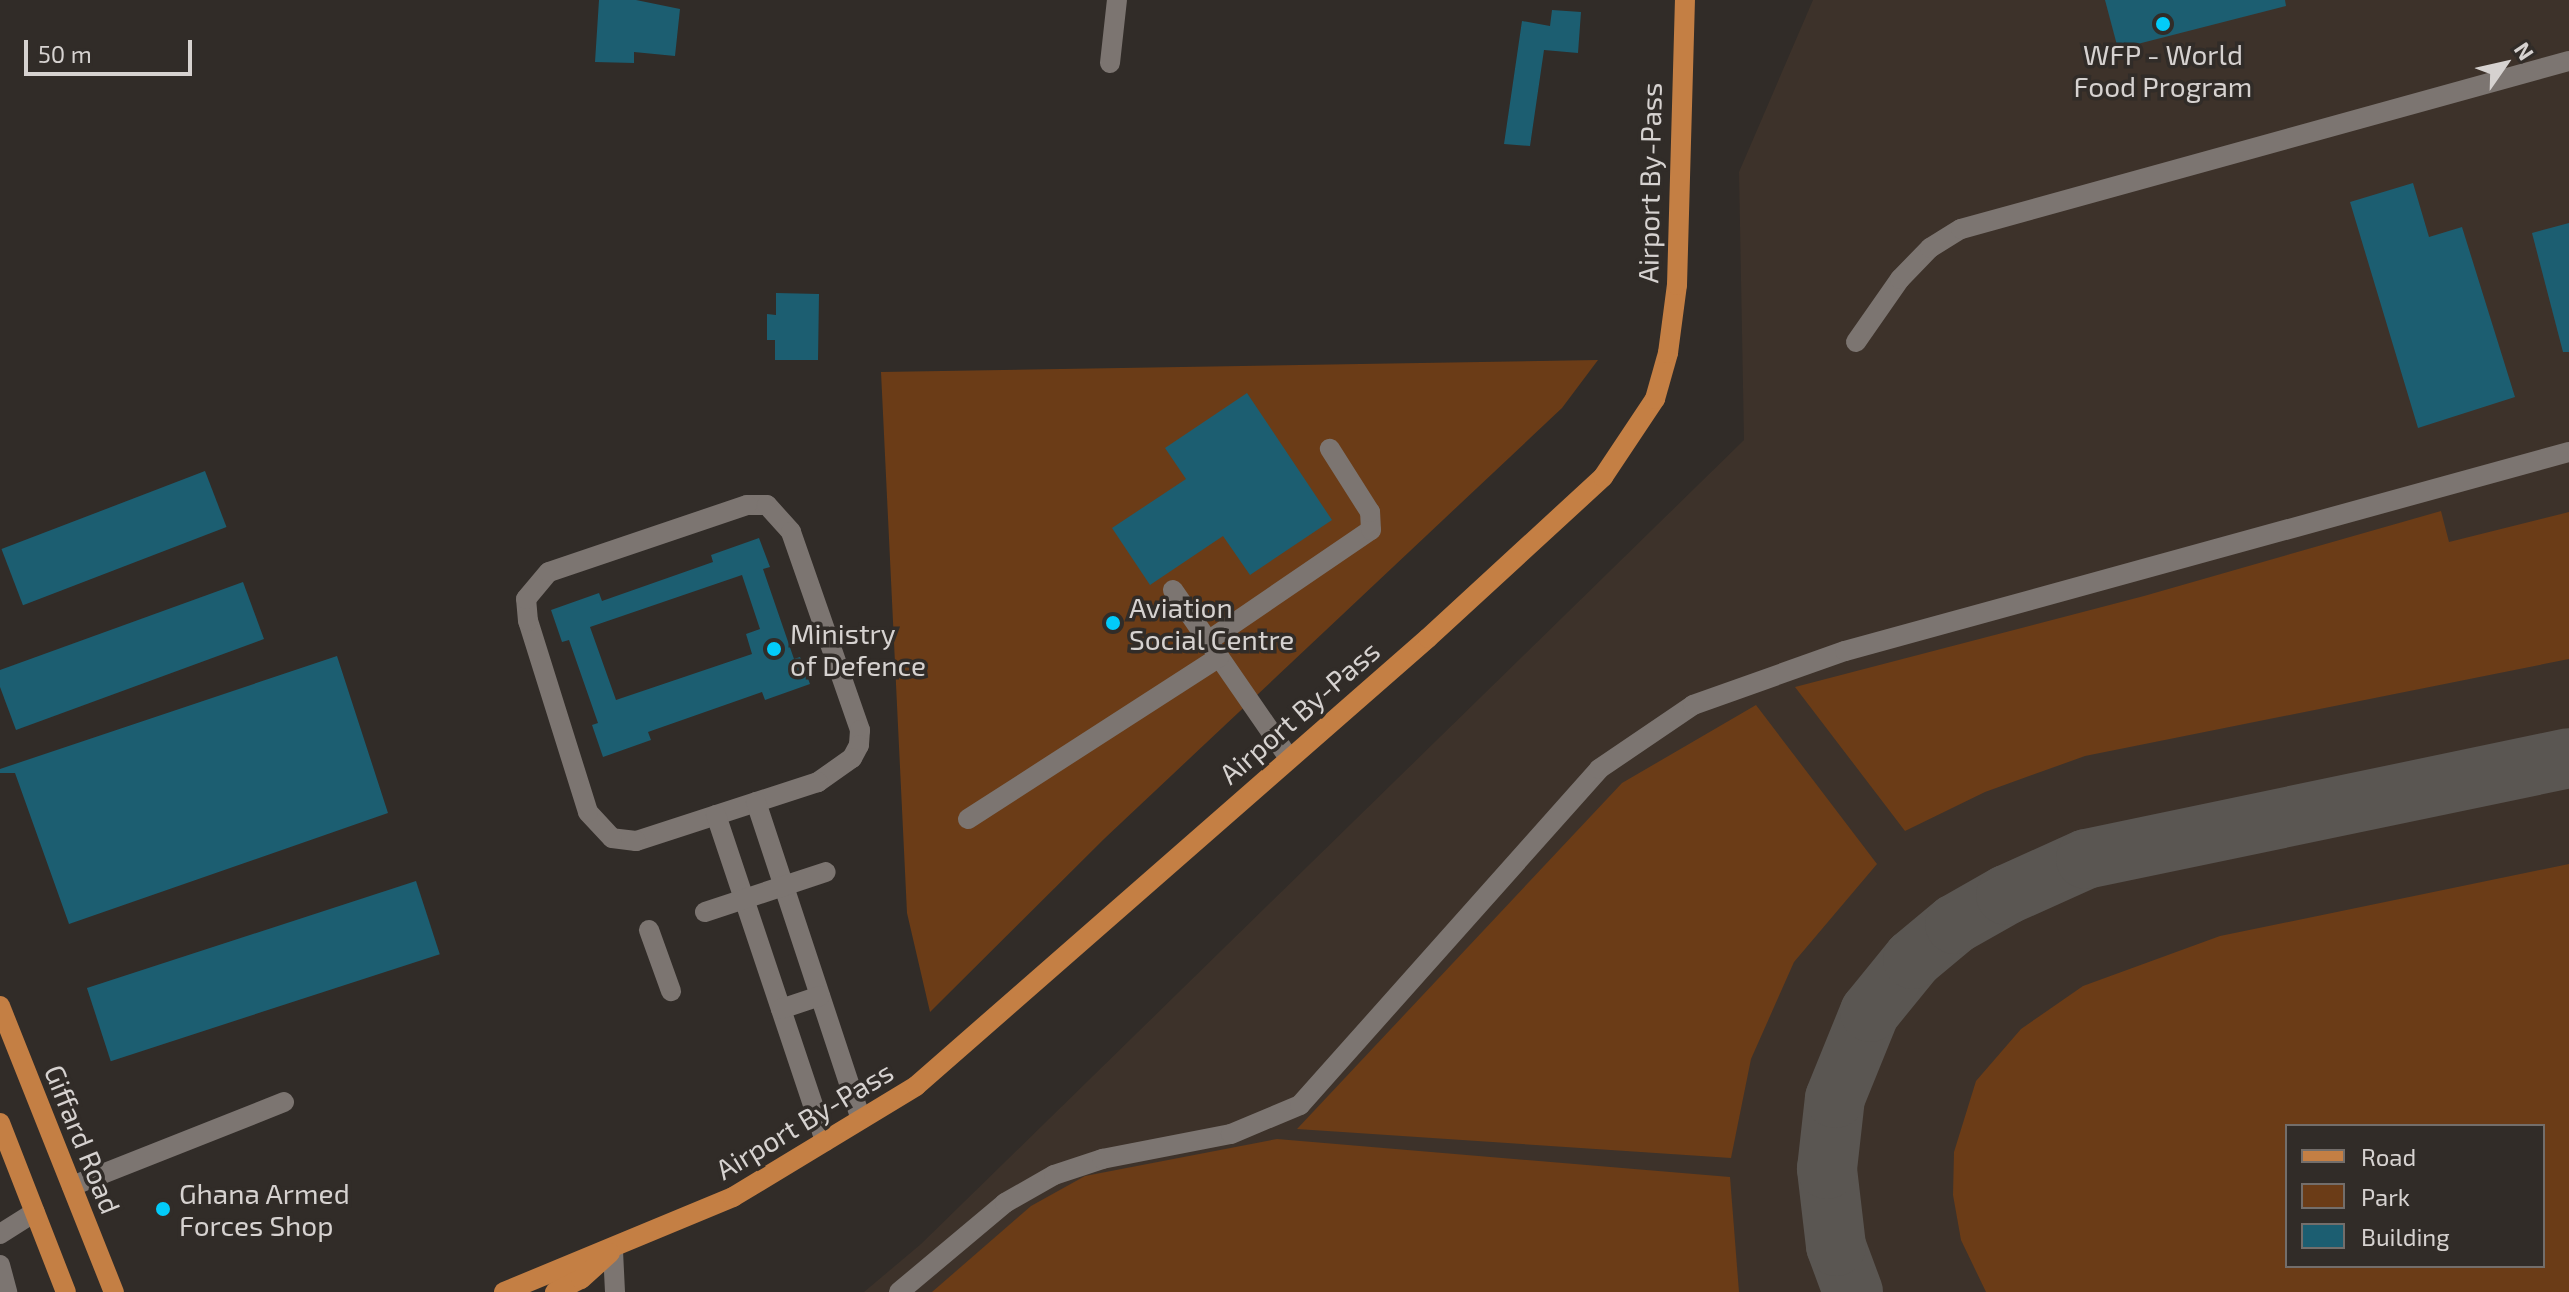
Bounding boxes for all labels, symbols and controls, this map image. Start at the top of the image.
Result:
marker: WFP - World Food Program [2154,15,2172,33]
scale bar [28,24,196,74]
north arrow [2465,24,2545,104]
place label: WFP - World Food Program [2074,37,2252,103]
text: N [2510,37,2540,64]
text: 50 m [38,39,92,68]
street label: Airport By-Pass [1630,82,1668,284]
place label: Aviation Social Centre [1129,590,1295,656]
marker: Aviation Social Centre [1104,614,1122,632]
place label: Ministry of Defence [790,616,927,682]
street label: Airport By-Pass [1212,633,1386,791]
marker: Ministry of Defence [765,640,783,658]
street label: Airport By-Pass [709,1054,899,1186]
street label: Giffard Road [38,1060,128,1218]
legend [2285,1124,2545,1268]
text: Road [2361,1142,2416,1171]
place label: Ghana Armed Forces Shop [179,1176,350,1242]
text: Park [2361,1182,2410,1211]
marker: Ghana Armed Forces Shop [154,1200,172,1218]
text: Building [2361,1222,2450,1251]

